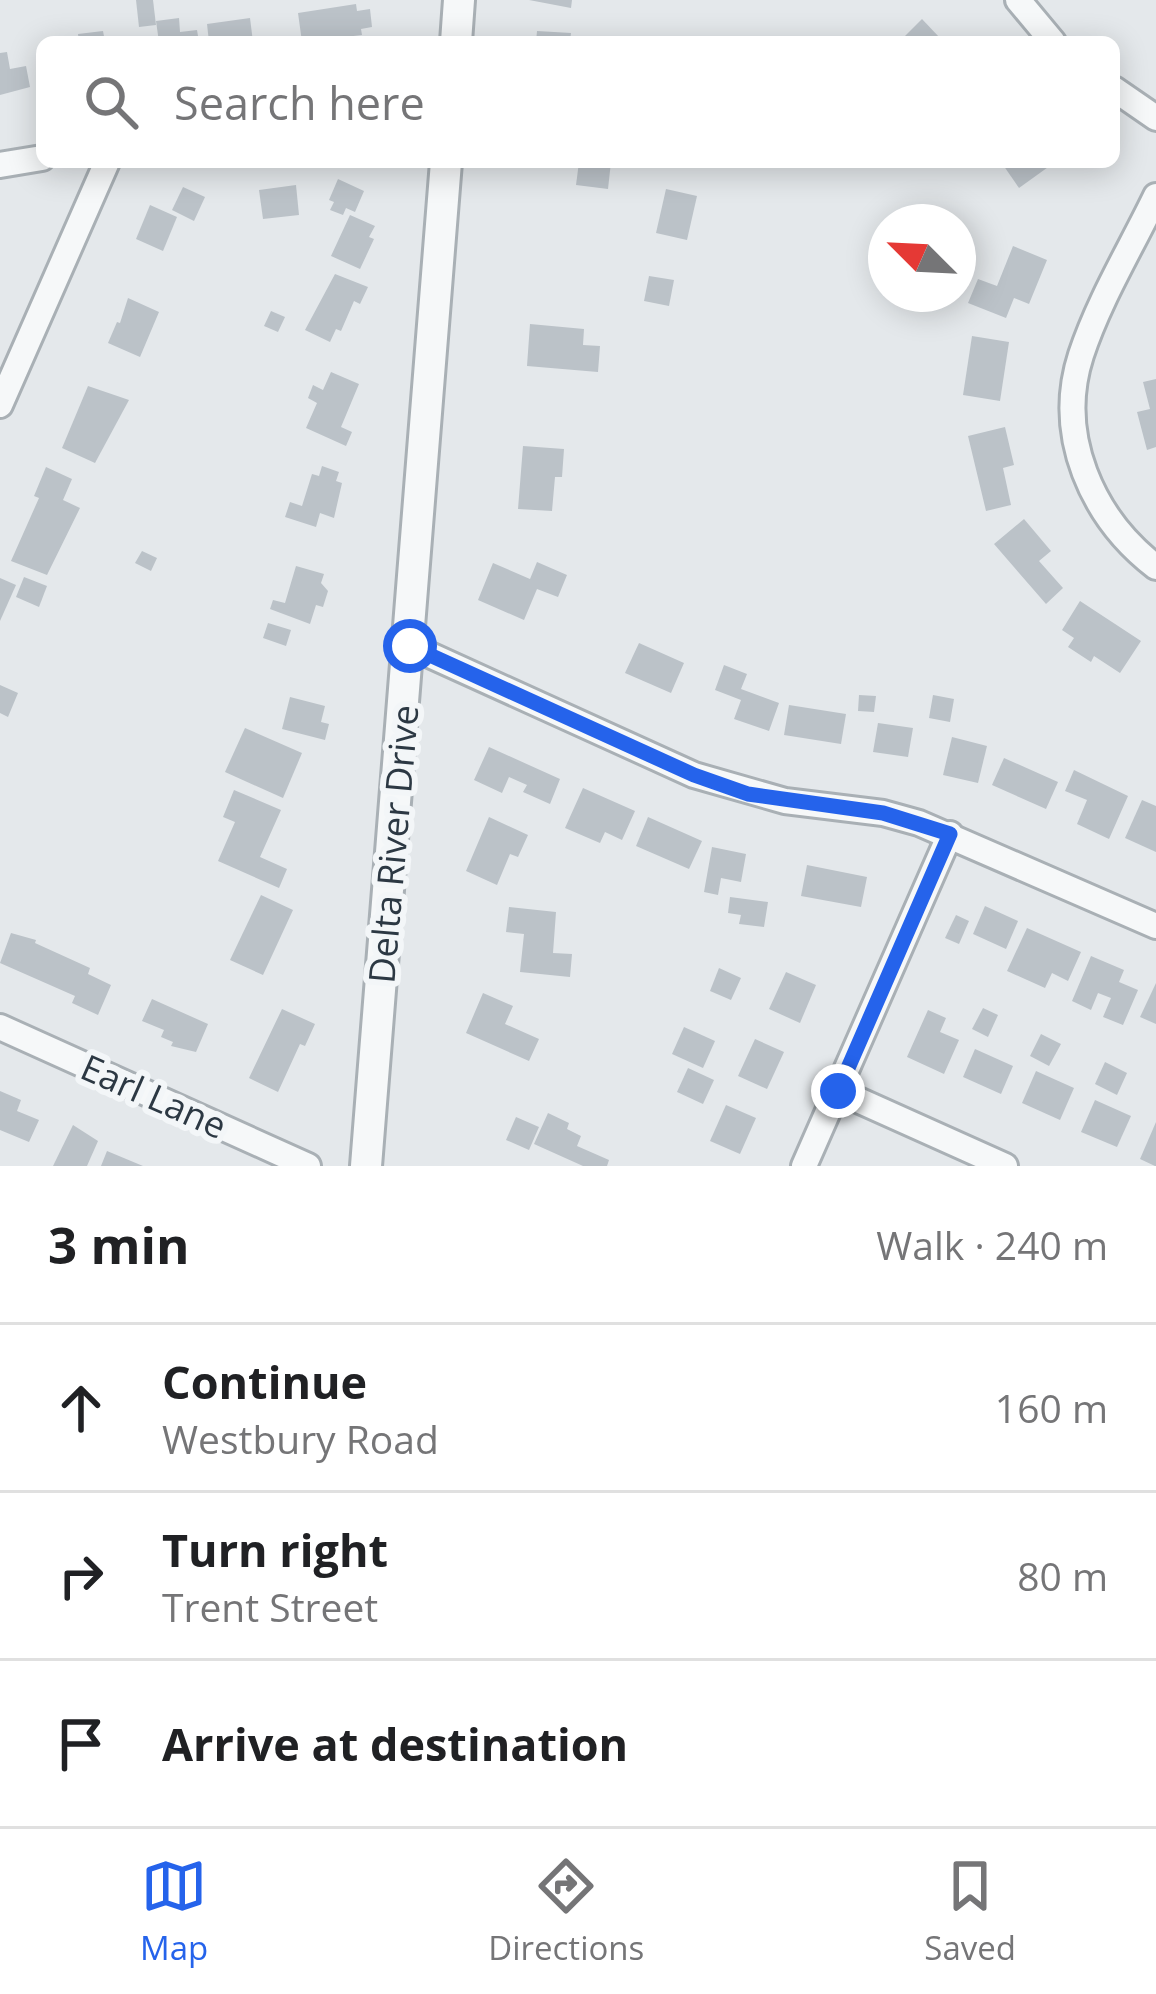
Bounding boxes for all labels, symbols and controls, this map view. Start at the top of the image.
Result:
search box [36,36,1120,168]
icon: search [78,69,144,135]
text: Search here [174,72,425,133]
north arrow [868,204,976,312]
route start [383,619,437,673]
street label: Delta River Drive [356,703,430,985]
street label: Earl Lane [74,1042,234,1150]
route end [811,1064,865,1118]
text: 3 min [48,1209,190,1279]
text: Walk · 240 m [876,1218,1108,1271]
text: Continue [162,1351,367,1412]
icon: ahead [48,1375,114,1441]
text: 160 m [995,1381,1108,1434]
text: Westbury Road [162,1412,439,1465]
text: Turn right [162,1519,388,1580]
icon: right [48,1543,114,1609]
text: 80 m [1017,1549,1108,1602]
text: Trent Street [162,1580,378,1633]
icon: arrive [48,1711,114,1777]
text: Arrive at destination [162,1713,628,1774]
tab: Map [140,1853,208,1970]
tab: Directions [488,1853,644,1970]
tab: Saved [924,1853,1016,1970]

